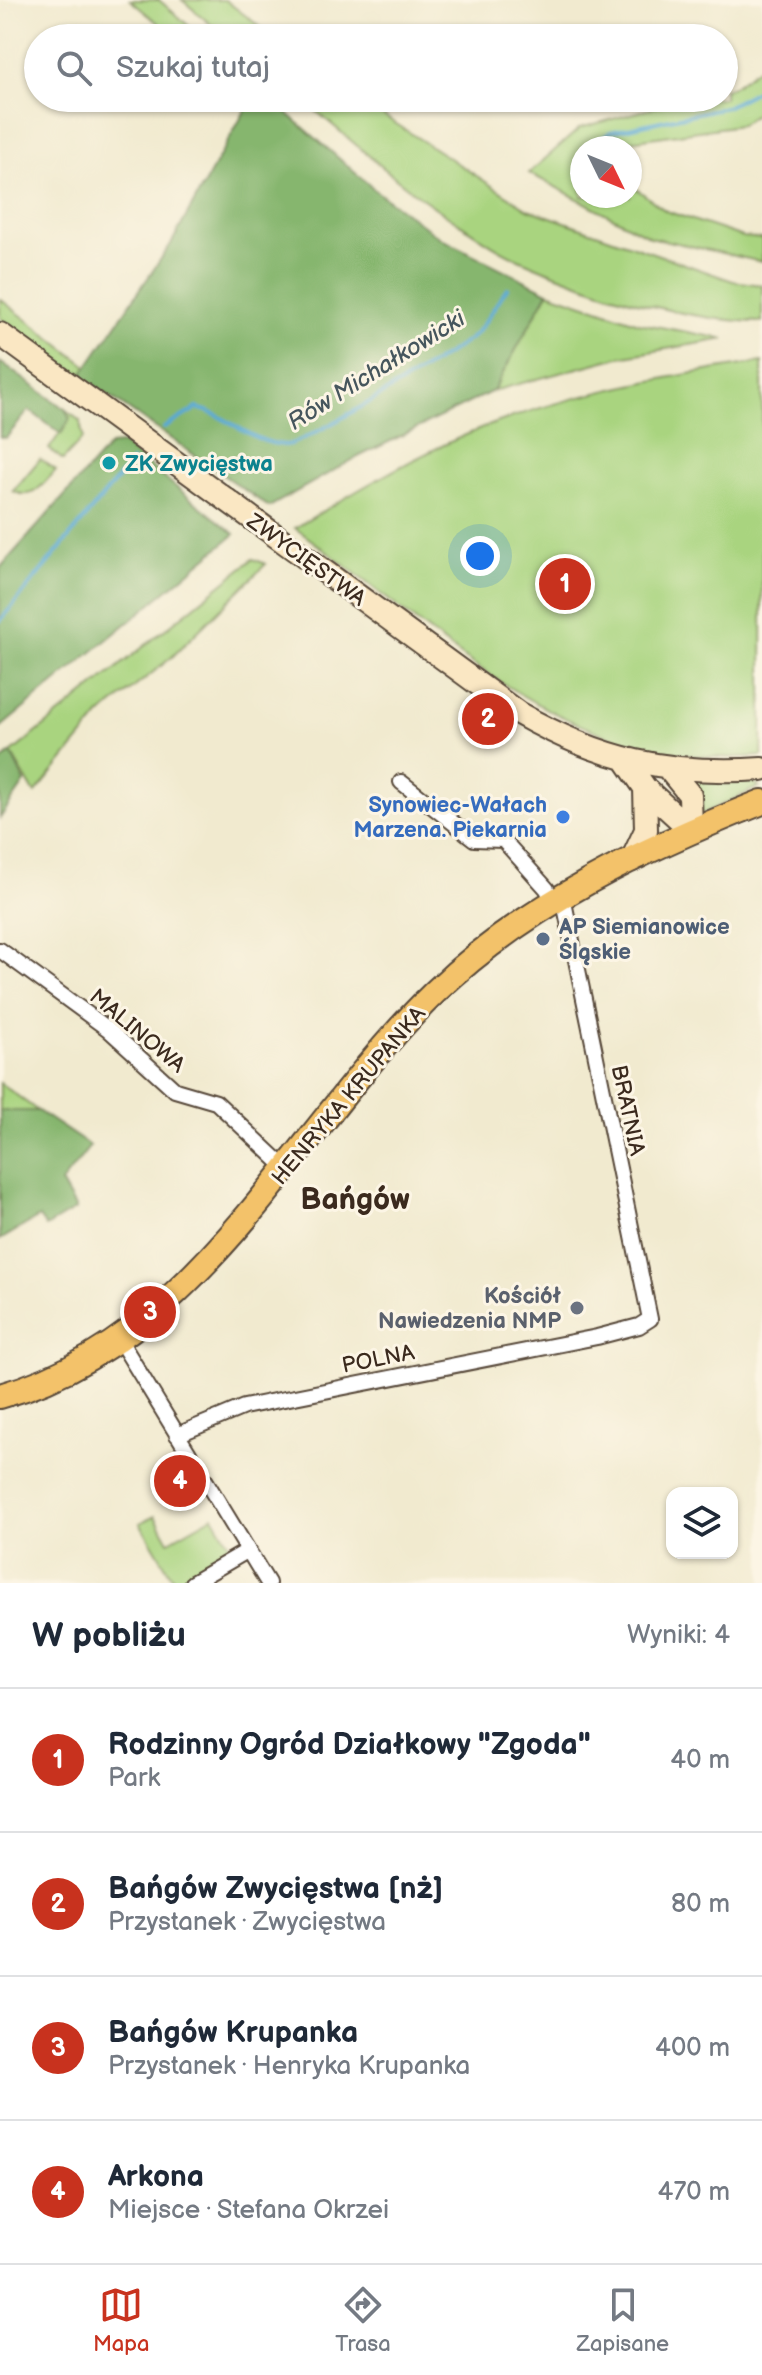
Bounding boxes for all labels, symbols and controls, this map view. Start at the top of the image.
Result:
search box [24,24,738,112]
icon: search [52,46,96,90]
text: Szukaj tutaj [116,50,270,86]
north arrow [570,136,642,208]
water label: Rów Michałkowicki [282,303,472,437]
place label: ZK Zwycięstwa [125,451,273,478]
marker: ZK Zwycięstwa [100,454,118,472]
street label: ZWYCIĘSTWA [241,507,371,613]
your location [460,536,500,576]
pin: 1 [539,554,591,614]
pin: 2 [462,689,514,749]
place label: Synowiec-Wałach Marzena. Piekarnia [353,792,547,844]
marker: Synowiec-Wałach Marzena. Piekarnia [554,808,572,826]
place label: AP Siemianowice Śląskie [558,914,730,966]
marker: AP Siemianowice Śląskie [534,930,552,948]
street label: MALINOWA [84,983,191,1079]
street label: HENRYKA KRUPANKA [266,1001,432,1191]
street label: BRATNIA [605,1063,650,1159]
district label: Bańgów [300,1182,410,1218]
pin: 3 [124,1282,176,1342]
place label: Kościół Nawiedzenia NMP [378,1283,561,1335]
marker: Kościół Nawiedzenia NMP [568,1299,586,1317]
street label: POLNA [340,1339,417,1380]
pin: 4 [154,1451,206,1511]
map controls [666,1487,738,1559]
button: layers [666,1487,738,1559]
text: W pobliżu [32,1615,186,1656]
text: Wyniki: 4 [627,1620,730,1651]
text: Rodzinny Ogród Działkowy "Zgoda" [108,1727,591,1763]
text: 1 [53,1745,63,1776]
text: 40 m [670,1745,730,1776]
text: Park [108,1763,160,1794]
text: Bańgów Zwycięstwa [nż] [108,1871,443,1907]
text: 2 [50,1889,66,1920]
text: 80 m [671,1889,730,1920]
text: Przystanek · Zwycięstwa [108,1907,386,1938]
text: Bańgów Krupanka [108,2015,358,2051]
text: 3 [50,2033,66,2064]
text: 400 m [655,2033,730,2064]
text: Przystanek · Henryka Krupanka [108,2051,470,2082]
text: Arkona [108,2159,204,2195]
text: 4 [50,2177,66,2208]
text: 470 m [658,2177,730,2208]
text: Miejsce · Stefana Okrzei [108,2195,389,2226]
tab: Mapa [93,2283,150,2358]
tab: Trasa [335,2283,391,2358]
tab: Zapisane [576,2283,669,2358]

